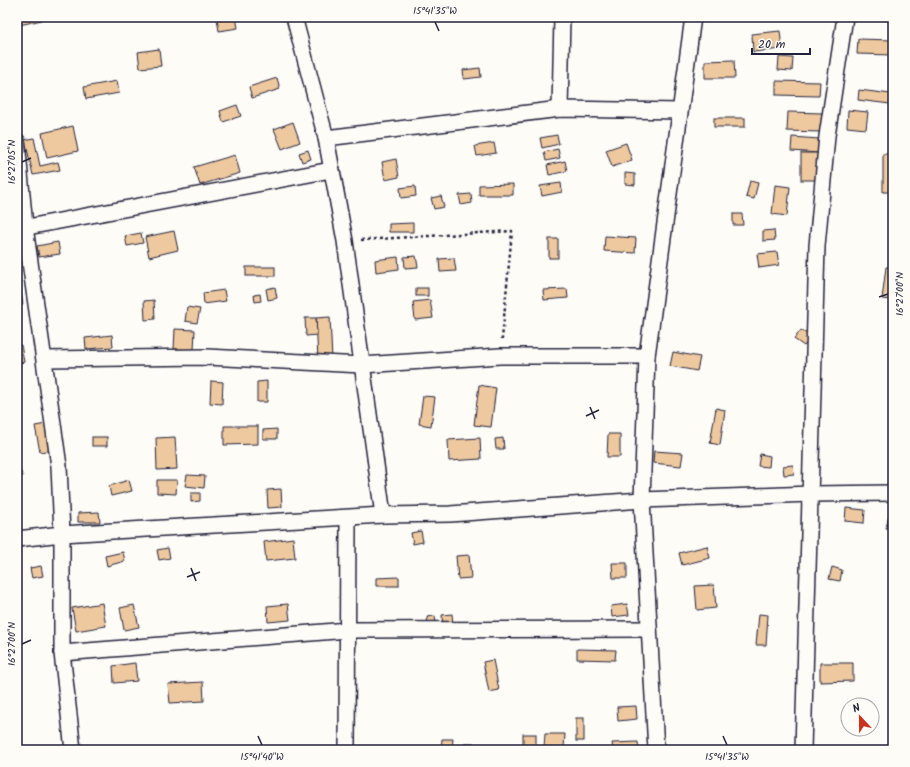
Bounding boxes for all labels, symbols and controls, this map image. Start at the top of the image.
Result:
text: 15°41'35"W [413,3,457,19]
scale bar [752,30,810,56]
text: 20 m [758,35,786,54]
text: 16°27'05"N [4,140,20,184]
text: 16°27'00"N [892,272,908,316]
text: 16°27'00"N [4,622,20,666]
north arrow [840,697,880,737]
text: N [850,699,863,718]
text: 15°41'40"W [240,749,284,765]
text: 15°41'35"W [705,749,749,765]

